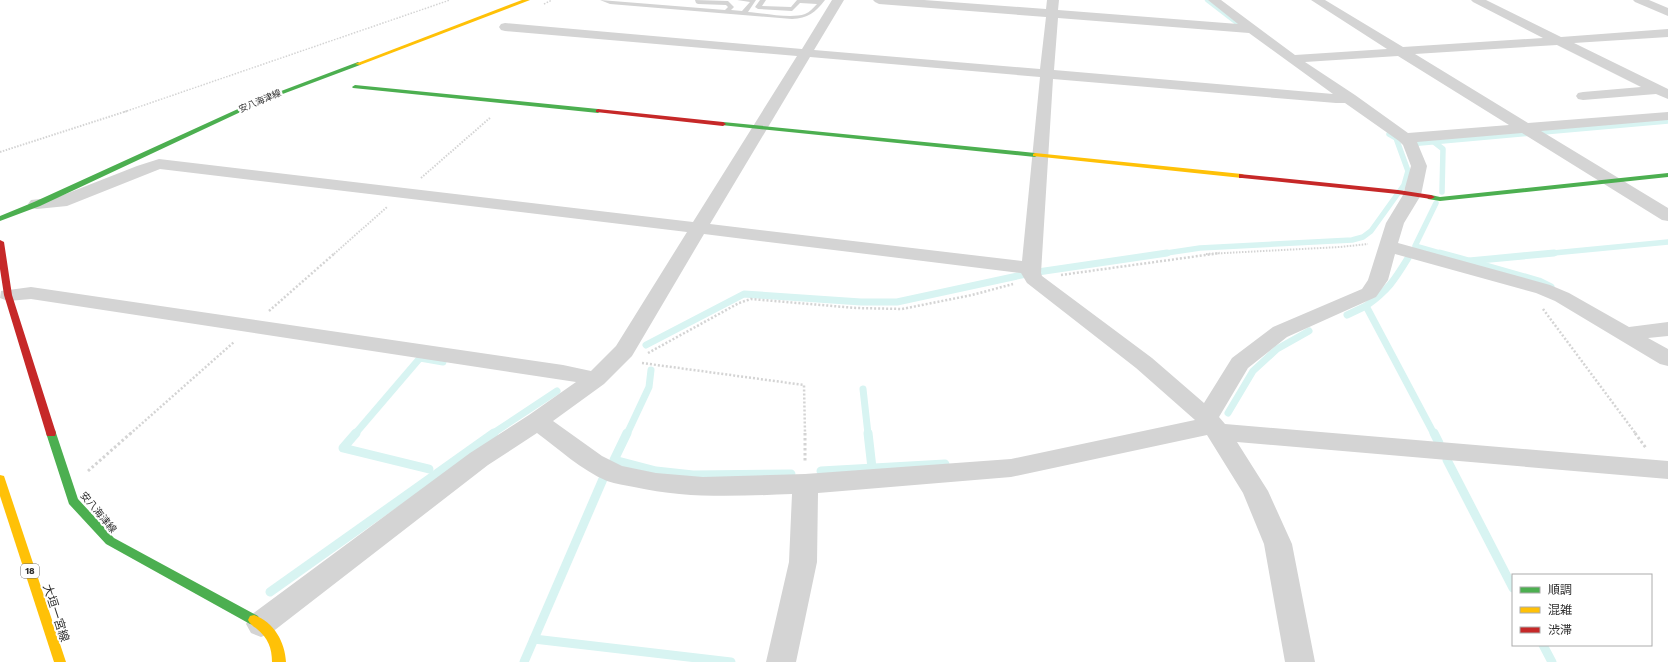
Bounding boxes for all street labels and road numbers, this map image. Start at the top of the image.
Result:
street label: 安八海津線 [237,87,284,114]
street label: 安八海津線 [78,490,119,535]
road number: 18 [21,564,39,578]
street label: 大垣一宮線 [40,582,72,644]

